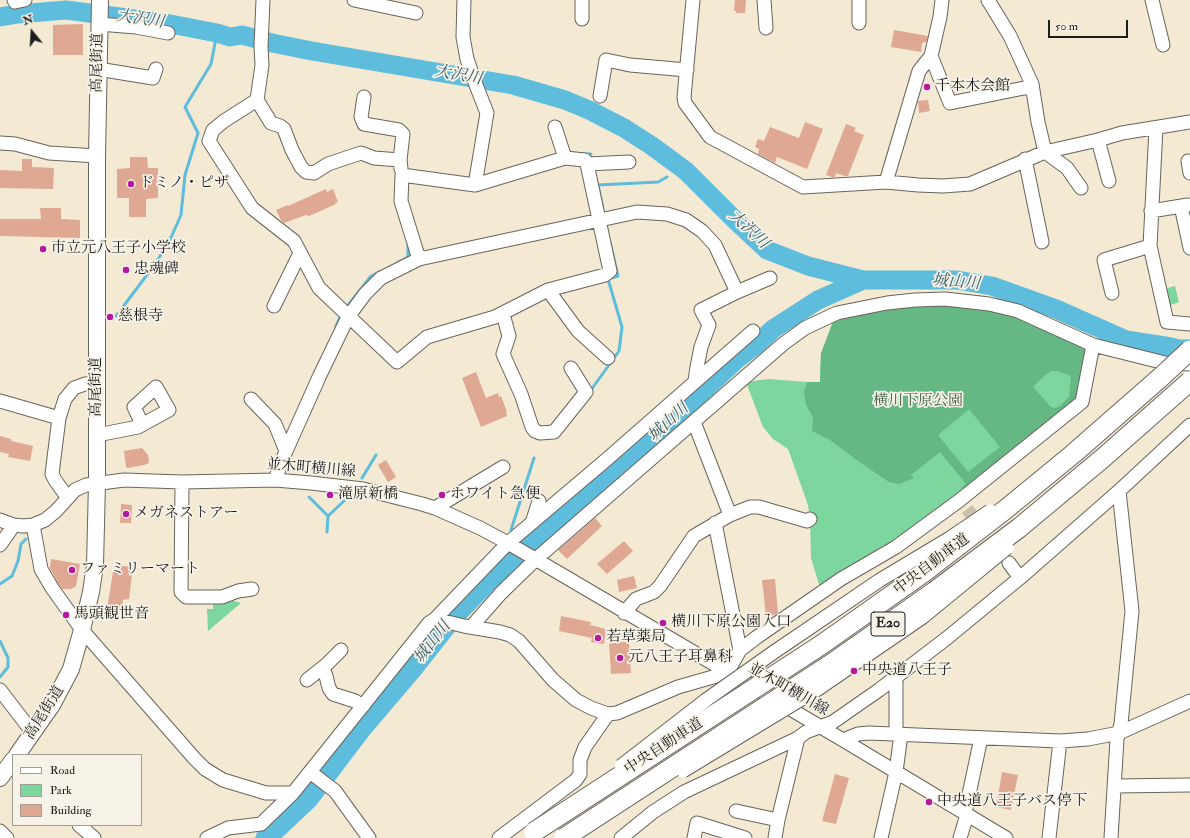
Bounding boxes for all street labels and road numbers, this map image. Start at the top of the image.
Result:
street label: 高尾街道 [88,33,108,93]
street label: 高尾街道 [88,357,106,417]
street label: 並木町横川線 [265,456,357,482]
street label: 中央自動車道 [891,531,973,599]
road number: E20 [871,612,905,636]
street label: 並木町横川線 [745,660,831,720]
street label: 高尾街道 [21,683,69,743]
street label: 中央自動車道 [621,715,707,779]

